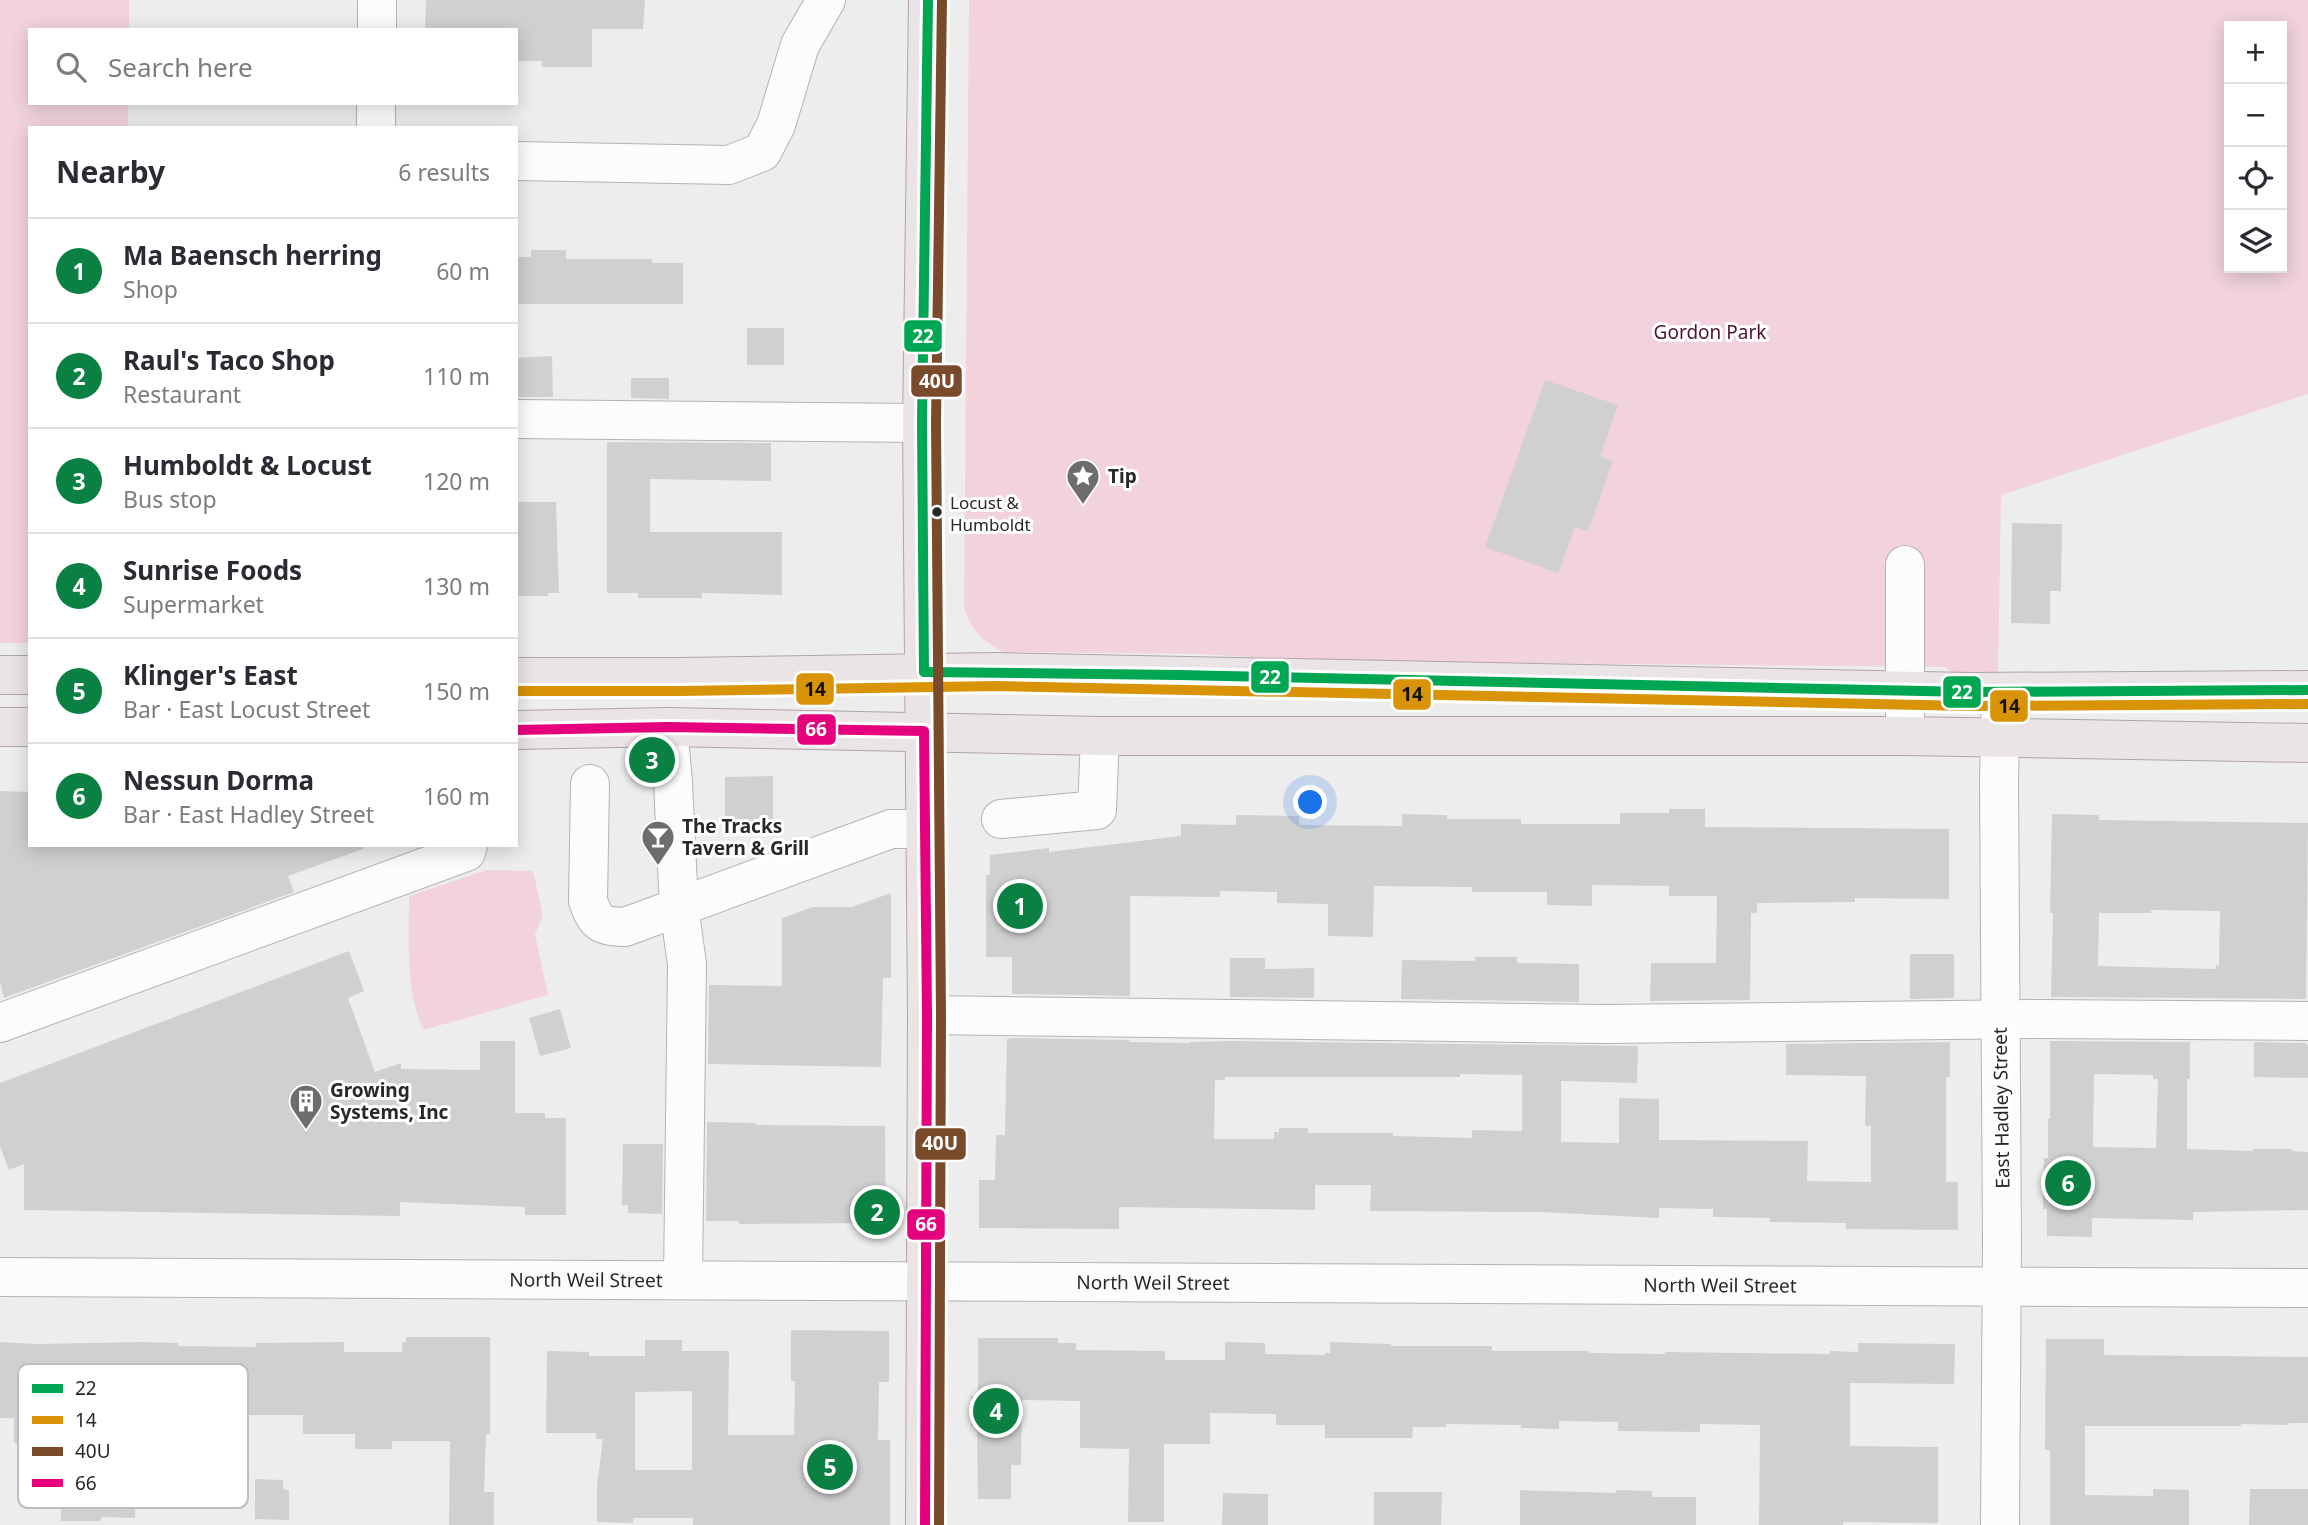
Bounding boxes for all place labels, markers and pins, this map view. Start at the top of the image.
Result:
place icon: Tip [1064,457,1102,506]
place label: Tip [1108,463,1137,489]
place label: Locust & Humboldt [950,491,1031,536]
marker: Locust & Humboldt [930,505,944,519]
pin: 3 [629,734,675,786]
place label: The Tracks Tavern & Grill [682,813,809,861]
bar icon: The Tracks Tavern & Grill [639,818,677,867]
pin: 1 [997,880,1043,932]
place label: Growing Systems, Inc [330,1077,449,1125]
building icon: Growing Systems, Inc [287,1082,325,1131]
pin: 6 [2045,1157,2091,1209]
pin: 2 [854,1186,900,1238]
pin: 4 [973,1385,1019,1437]
pin: 5 [807,1441,853,1493]

